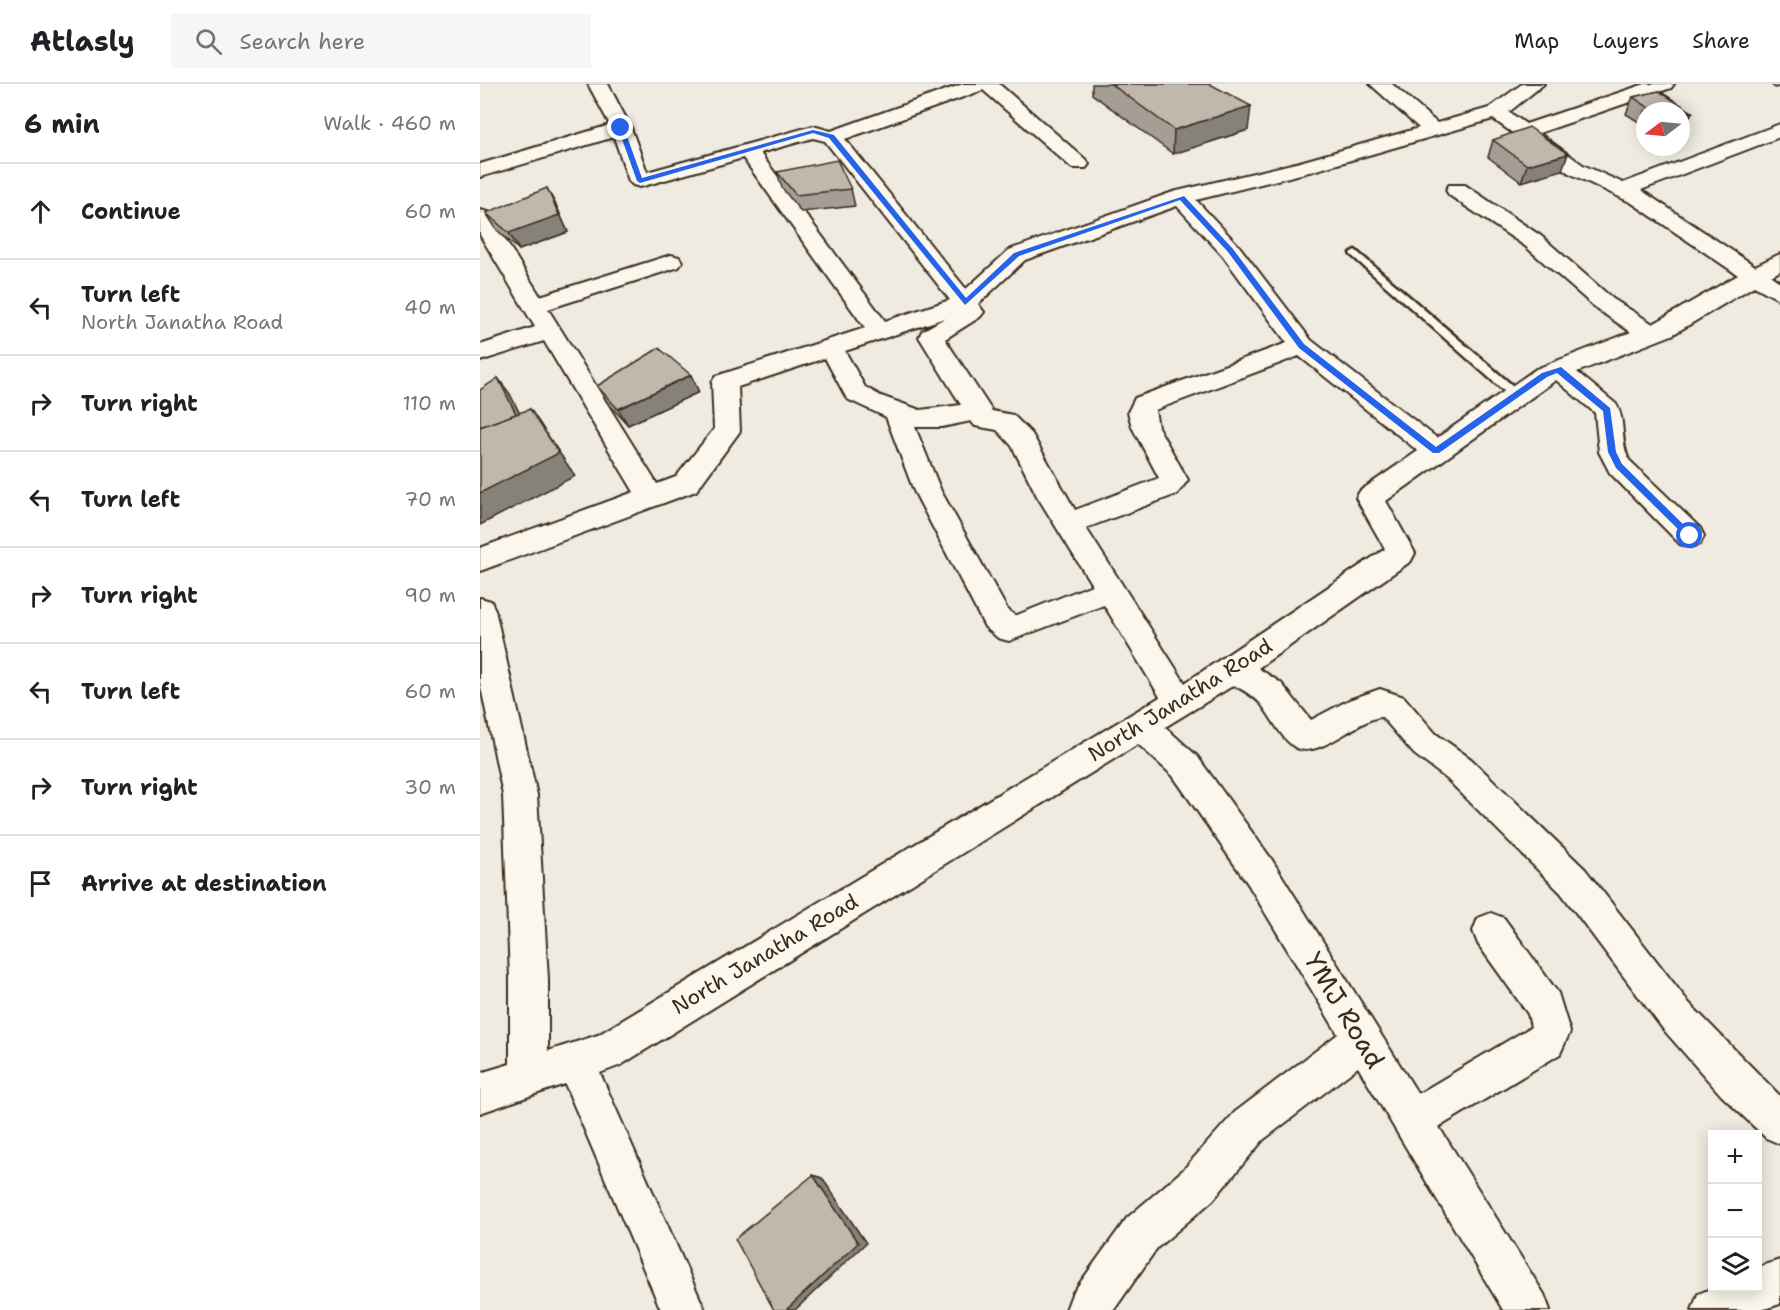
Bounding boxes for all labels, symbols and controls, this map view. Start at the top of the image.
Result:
search box [171,14,591,68]
text: Atlasly [30,22,135,60]
icon: search [192,25,225,58]
text: Search here [240,27,365,56]
text: Map [1514,27,1559,55]
text: Layers [1592,27,1659,55]
text: Share [1692,27,1750,55]
north arrow [1636,102,1690,156]
text: 6 min [24,106,100,141]
text: Walk · 460 m [323,110,456,136]
route end [607,114,633,140]
icon: ahead [24,195,57,228]
text: Continue [81,197,181,226]
text: 60 m [404,198,456,224]
text: Turn left [81,280,180,309]
icon: left [24,291,57,324]
text: 40 m [404,294,456,320]
text: North Janatha Road [81,309,283,335]
icon: right [24,387,57,420]
text: Turn right [81,389,198,418]
text: 110 m [402,390,456,416]
icon: left [24,483,57,516]
text: Turn left [81,485,180,514]
text: 70 m [404,486,456,512]
route start [1676,522,1702,548]
icon: right [24,579,57,612]
text: Turn right [81,581,198,610]
text: 90 m [404,582,456,608]
street label: North Janatha Road [1083,632,1277,768]
icon: left [24,675,57,708]
text: Turn left [81,677,180,706]
text: 60 m [404,678,456,704]
icon: right [24,771,57,804]
text: Turn right [81,773,198,802]
text: 30 m [404,774,456,800]
icon: arrive [24,867,57,900]
text: Arrive at destination [81,869,327,898]
street label: North Janatha Road [667,887,863,1021]
street label: YMJ Road [1297,945,1393,1075]
map controls [1708,1130,1762,1292]
button: + [1708,1130,1762,1184]
button: − [1708,1184,1762,1238]
button: layers [1708,1238,1762,1292]

